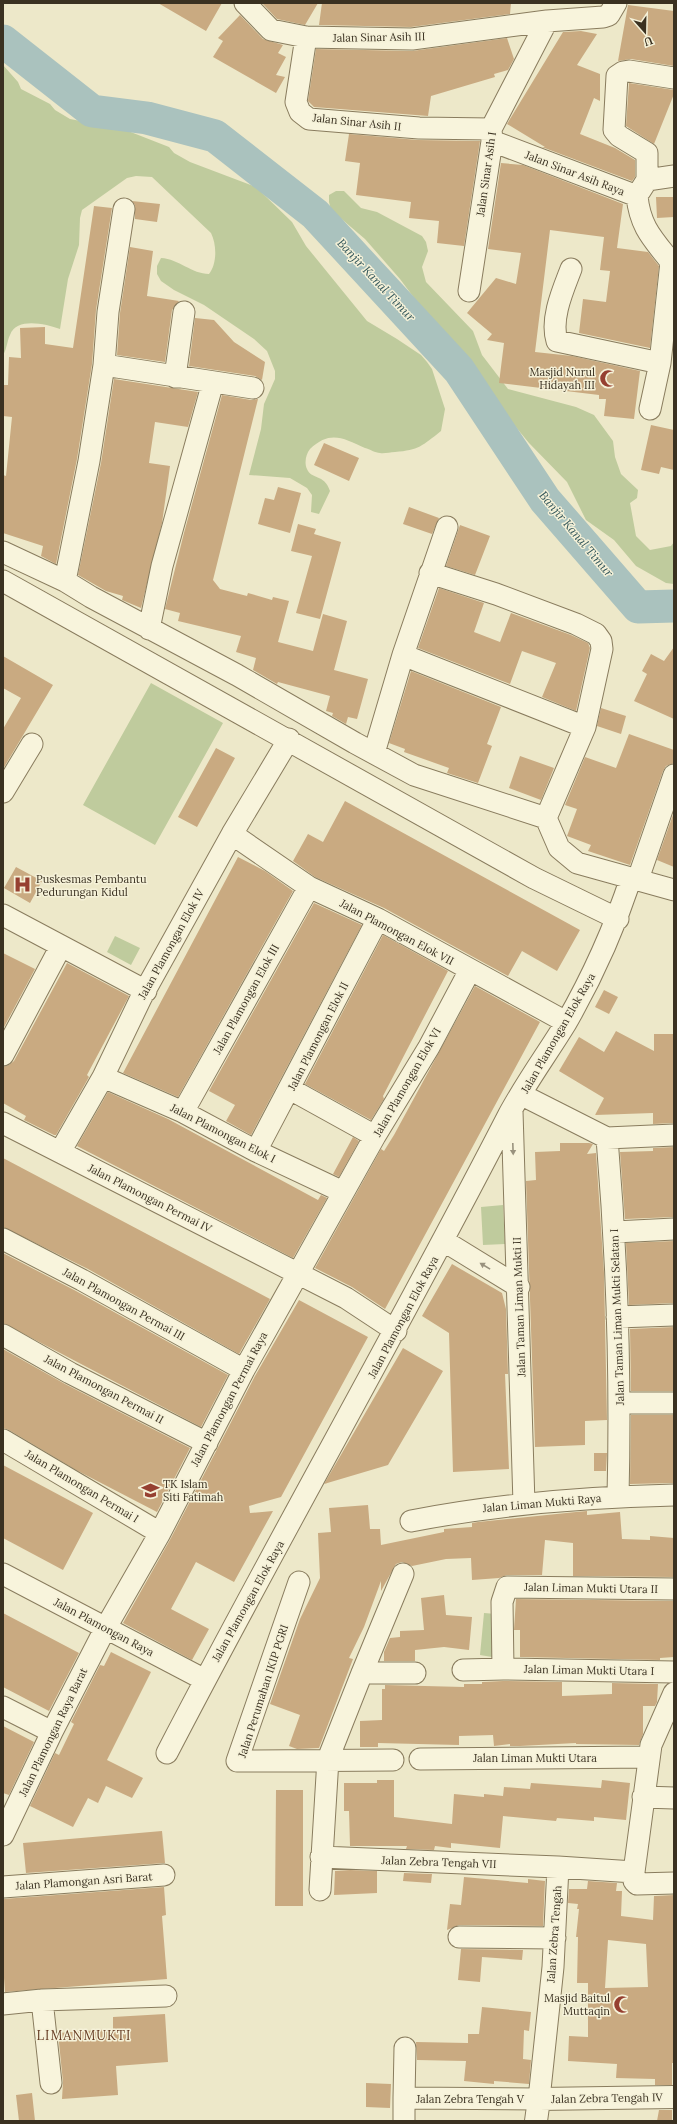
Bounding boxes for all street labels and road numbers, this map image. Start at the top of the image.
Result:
street label: Jalan Sinar Asih III [332,29,426,45]
street label: Jalan Sinar Asih II [311,110,402,134]
street label: Jalan Sinar Asih I [473,130,499,218]
street label: Jalan Sinar Asih Raya [522,147,627,199]
street label: Jalan Plamongan Elok IV [134,886,207,1002]
street label: Jalan Plamongan Elok VII [337,896,457,968]
street label: Jalan Plamongan Elok III [209,941,282,1057]
street label: Jalan Plamongan Elok Raya [517,970,598,1096]
street label: Jalan Plamongan Elok II [284,979,352,1093]
street label: Jalan Plamongan Elok VI [370,1025,444,1140]
street label: Jalan Plamongan Elok I [167,1100,278,1166]
street label: Jalan Plamongan Permai IV [85,1160,215,1236]
street label: Jalan Taman Liman Mukti Selatan I [607,1228,627,1407]
street label: Jalan Taman Liman Mukti II [510,1236,528,1378]
street label: Jalan Plamongan Elok Raya [364,1253,441,1381]
street label: Jalan Plamongan Permai III [60,1264,188,1344]
street label: Jalan Plamongan Permai Raya [187,1329,271,1469]
street label: Jalan Plamongan Permai II [41,1351,167,1427]
street label: Jalan Plamongan Permai I [22,1446,142,1526]
street label: Jalan Liman Mukti Raya [481,1491,602,1515]
street label: Jalan Plamongan Elok Raya [208,1538,287,1665]
street label: Jalan Liman Mukti Utara II [523,1580,658,1596]
street label: Jalan Plamongan Raya [51,1594,157,1659]
street label: Jalan Perumahan IKIP PGRI [235,1622,291,1760]
street label: Jalan Liman Mukti Utara I [523,1662,655,1678]
street label: Jalan Plamongan Raya Barat [15,1665,91,1799]
street label: Jalan Liman Mukti Utara [472,1751,597,1765]
street label: Jalan Zebra Tengah VII [380,1853,497,1871]
street label: Jalan Plamongan Asri Barat [14,1869,154,1893]
street label: Jalan Zebra Tengah [544,1884,564,1984]
street label: Jalan Zebra Tengah IV [550,2090,664,2106]
street label: Jalan Zebra Tengah V [415,2092,525,2106]

